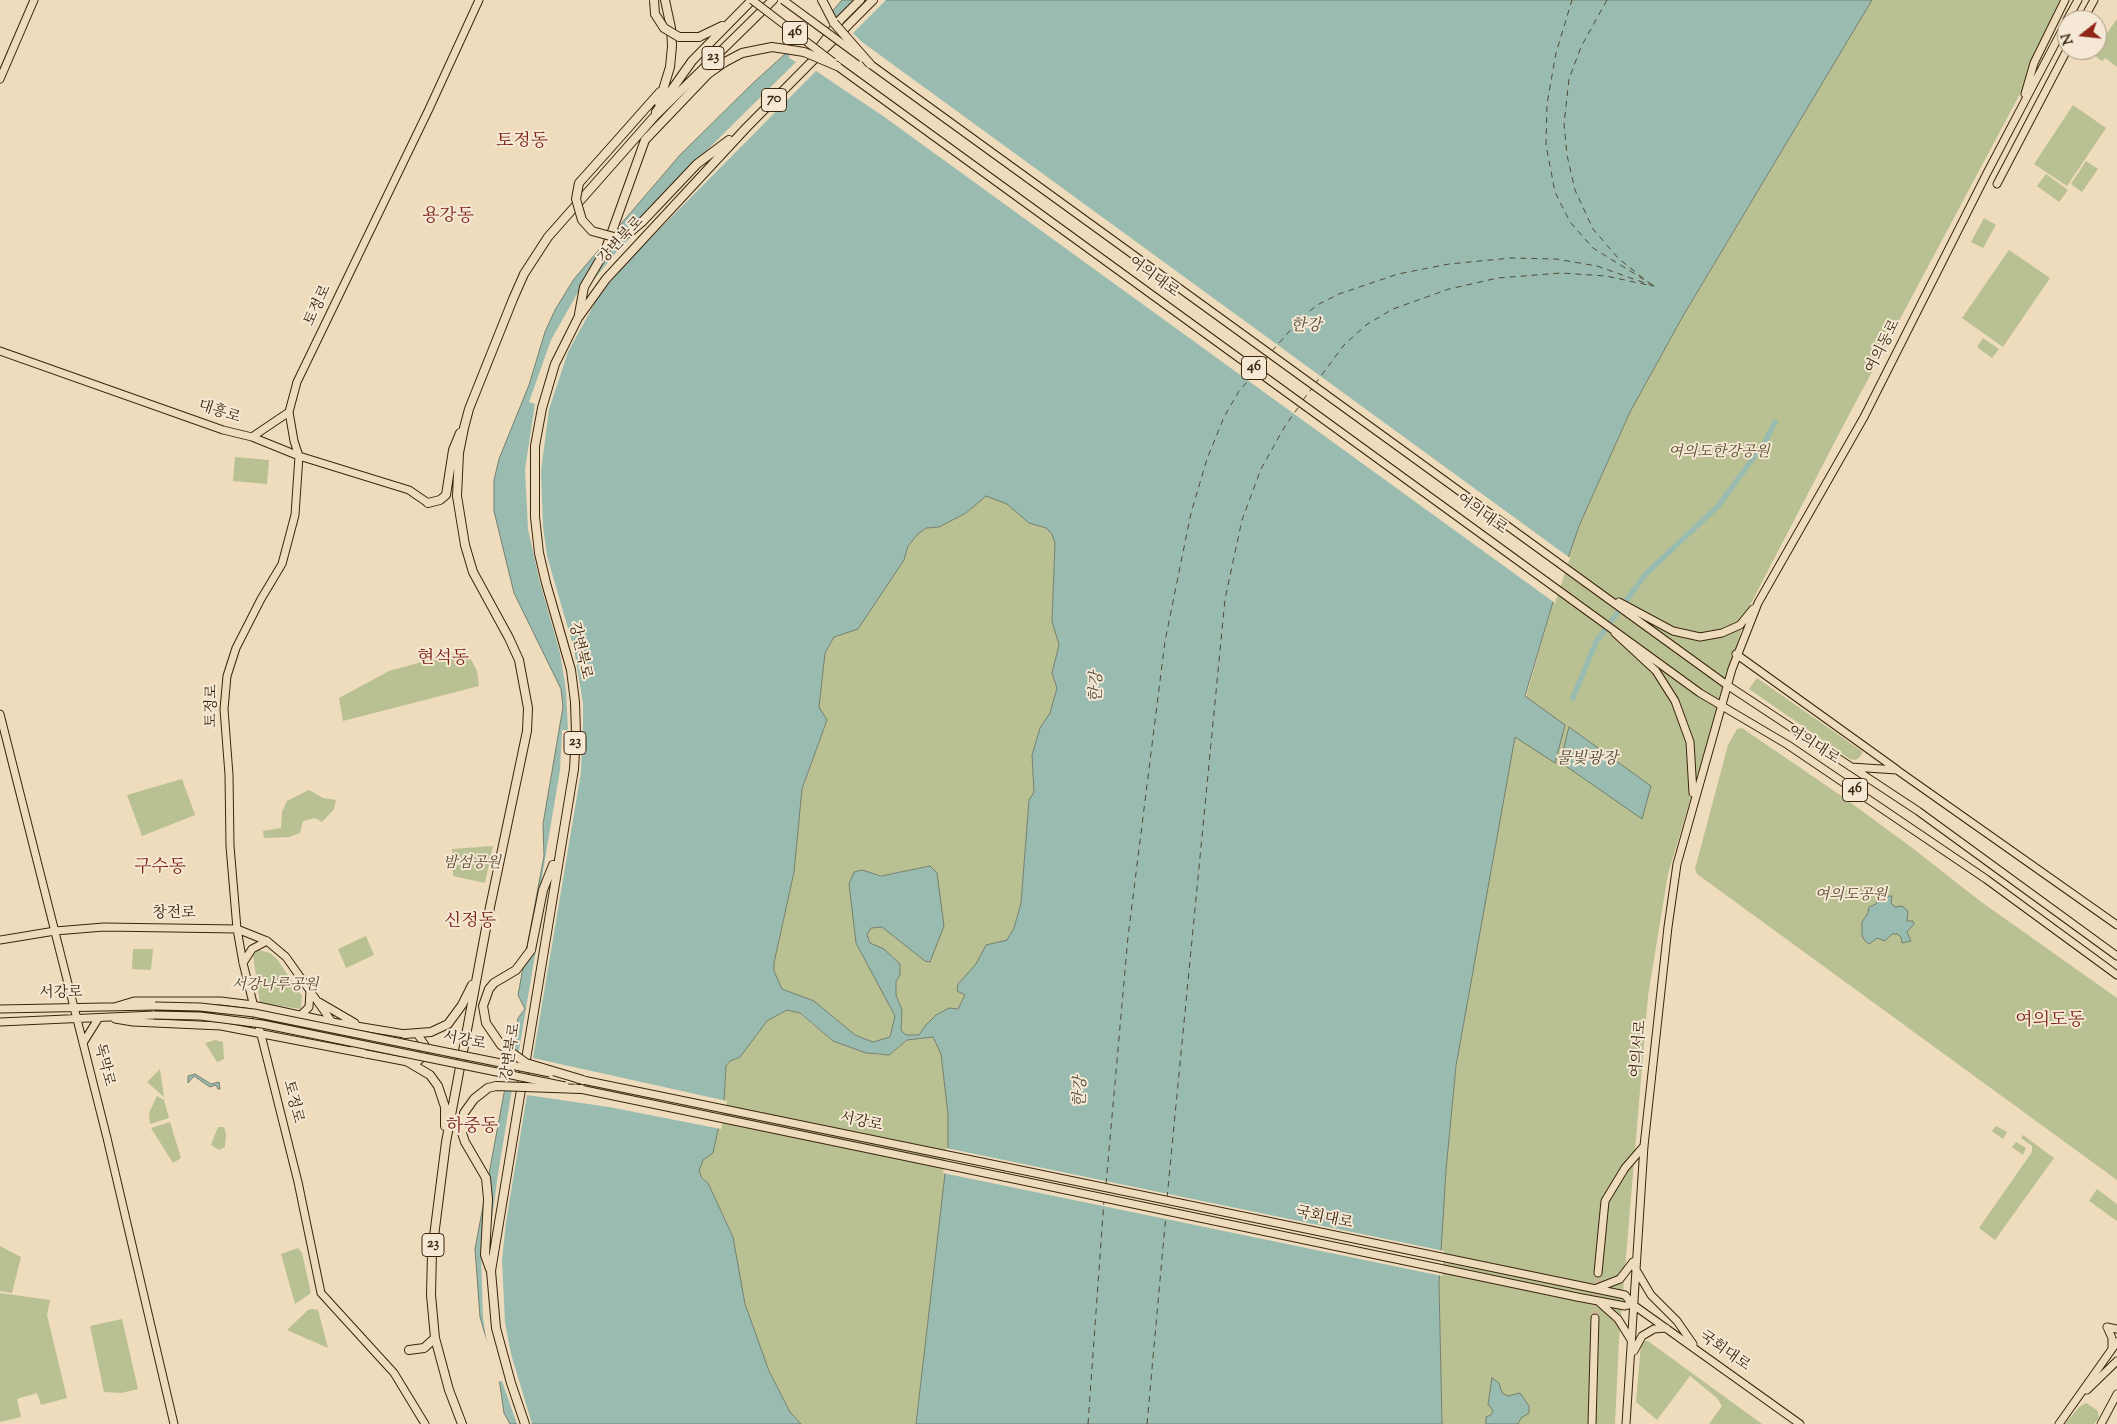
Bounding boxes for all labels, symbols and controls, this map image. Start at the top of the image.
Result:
north arrow [2057,10,2107,60]
road number: 46 [782,22,808,44]
text: N [2057,31,2080,47]
road number: 23 [702,46,724,70]
road number: 70 [762,88,786,112]
district label: 토정동 [496,132,548,154]
district label: 용강동 [422,207,474,229]
street label: 강변북로 [596,214,648,268]
street label: 여의대로 [1124,254,1182,302]
street label: 토정로 [302,282,336,330]
water label: 한강 [1291,317,1321,337]
street label: 여의동로 [1863,317,1905,377]
road number: 46 [1242,356,1266,379]
street label: 대흥로 [196,398,242,428]
park label: 여의도한강공원 [1668,444,1770,462]
street label: 여의대로 [1452,491,1510,539]
street label: 강변북로 [564,621,594,681]
district label: 현석동 [417,649,469,671]
water label: 한강 [1088,671,1108,703]
street label: 토정로 [204,684,222,728]
street label: 여의대로 [1784,723,1842,769]
road number: 23 [564,731,586,754]
water label: 물빛광장 [1556,750,1618,770]
road number: 46 [1842,778,1868,802]
park label: 밤섬공원 [443,855,501,873]
district label: 구수동 [134,858,186,880]
park label: 여의도공원 [1815,887,1887,905]
street label: 창전로 [152,905,196,923]
district label: 신정동 [444,912,496,934]
park label: 서강나루공원 [232,977,318,995]
street label: 서강로 [39,985,83,1003]
district label: 여의도동 [2015,1011,2085,1033]
street label: 여의서로 [1629,1019,1651,1079]
street label: 강변북로 [499,1022,525,1082]
street label: 서강로 [441,1029,487,1055]
street label: 독막로 [89,1042,117,1088]
water label: 한강 [1072,1076,1092,1108]
street label: 토정로 [278,1079,306,1125]
street label: 서강로 [838,1110,884,1136]
district label: 하중동 [446,1117,498,1139]
street label: 국회대로 [1294,1204,1354,1234]
road number: 23 [422,1234,444,1256]
street label: 국회대로 [1695,1328,1753,1376]

